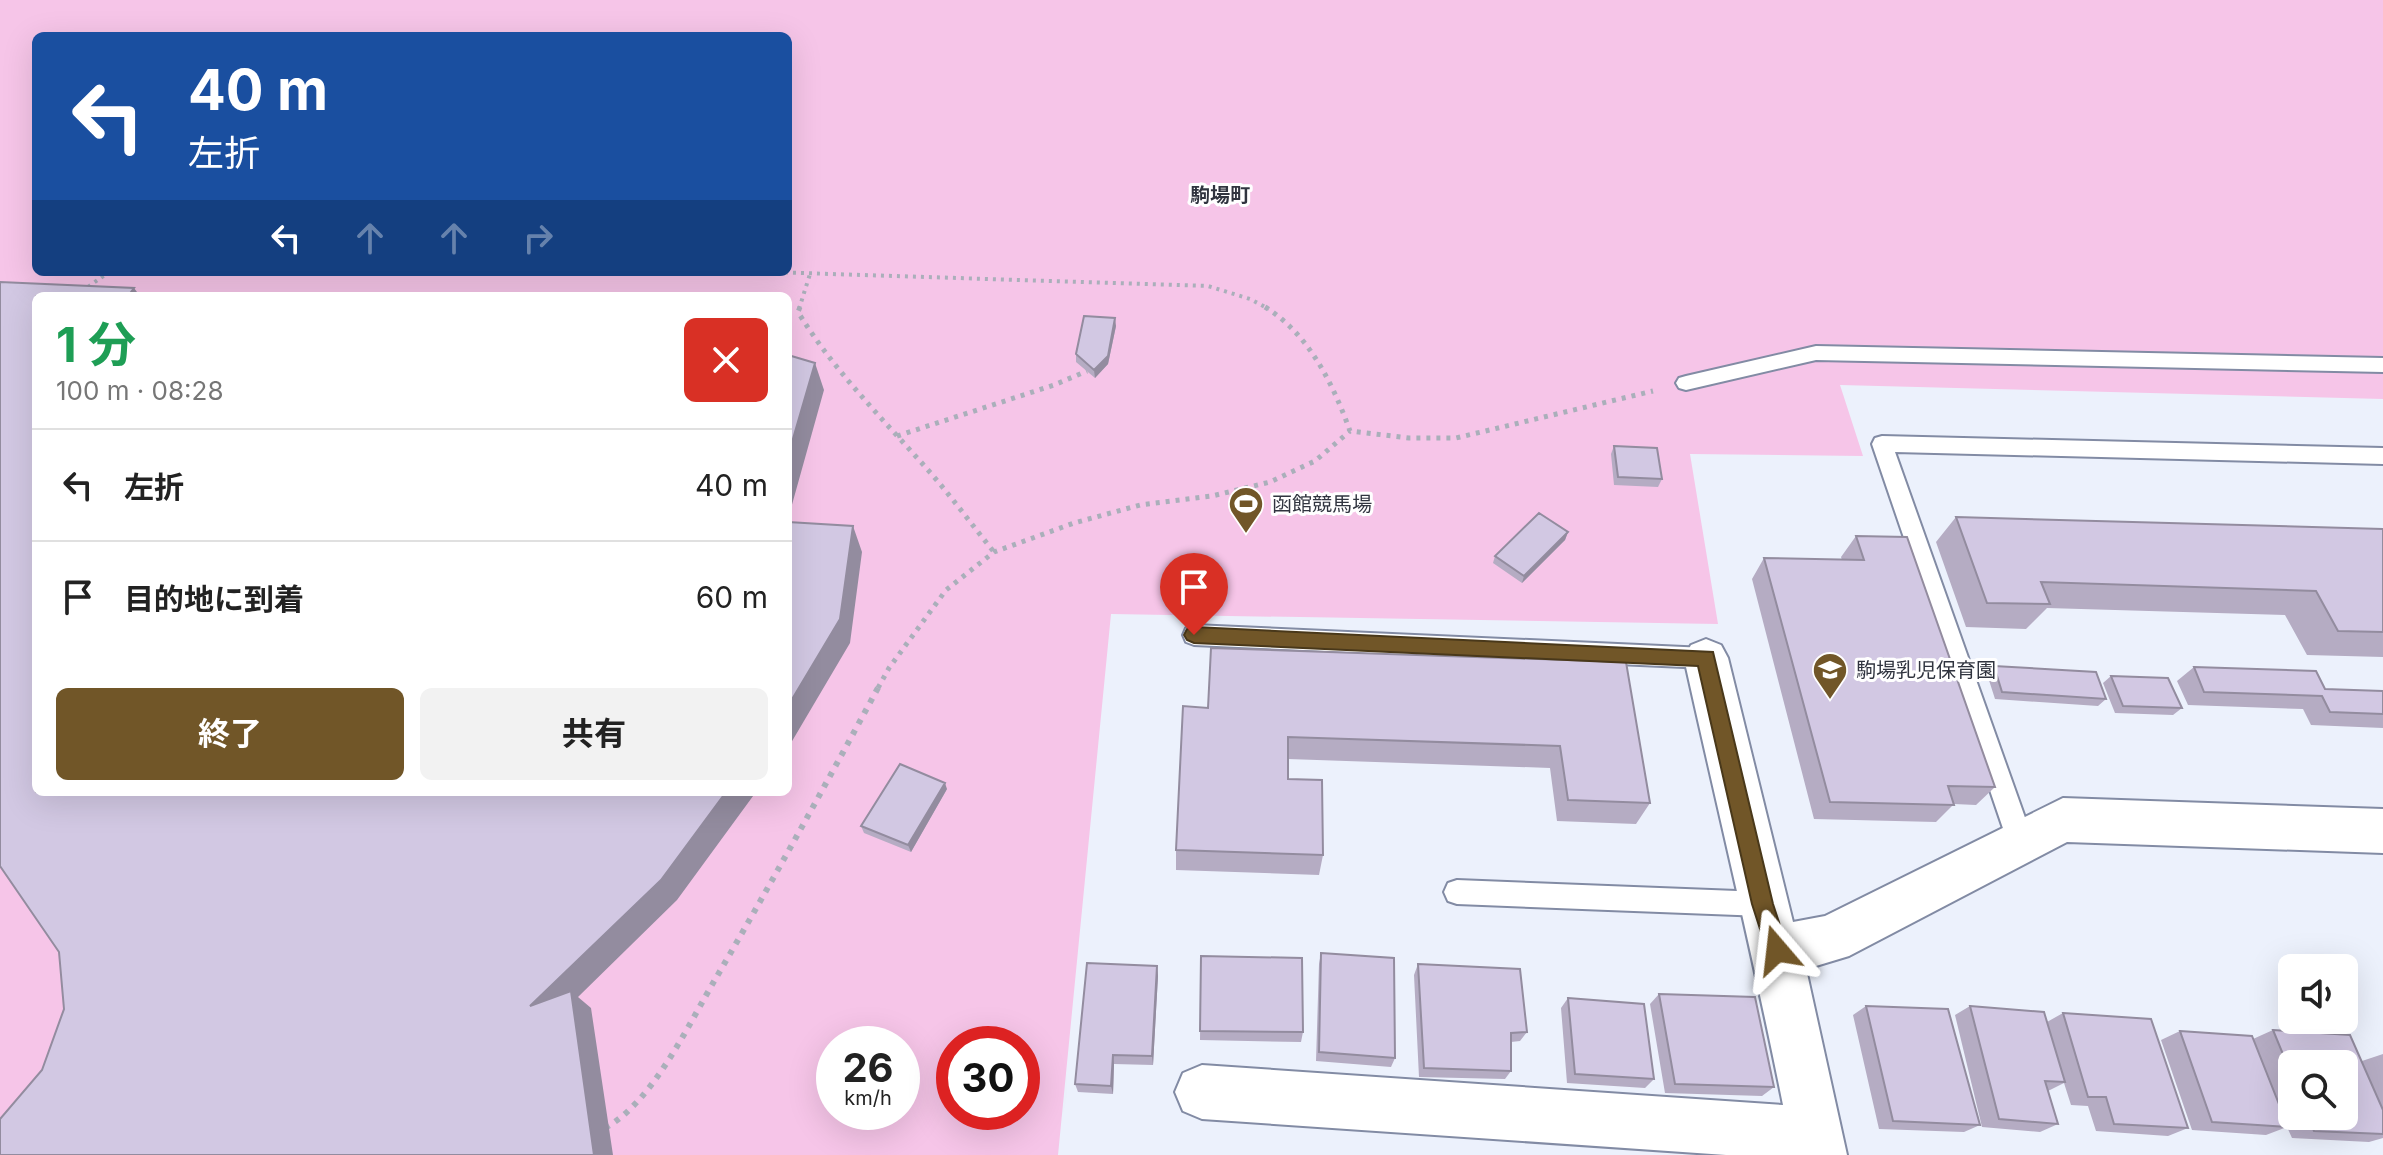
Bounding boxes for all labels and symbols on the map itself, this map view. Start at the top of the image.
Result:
district label: 駒場町 [1190,183,1250,207]
sports icon: 函館競馬場 [1227,485,1265,535]
place label: 函館競馬場 [1272,492,1372,516]
pin [1160,553,1228,635]
school or university icon: 駒場乳児保育園 [1811,651,1849,701]
place label: 駒場乳児保育園 [1856,658,1996,682]
position arrow [1735,908,1819,992]
speed limit sign: 30 [936,1026,1040,1130]

